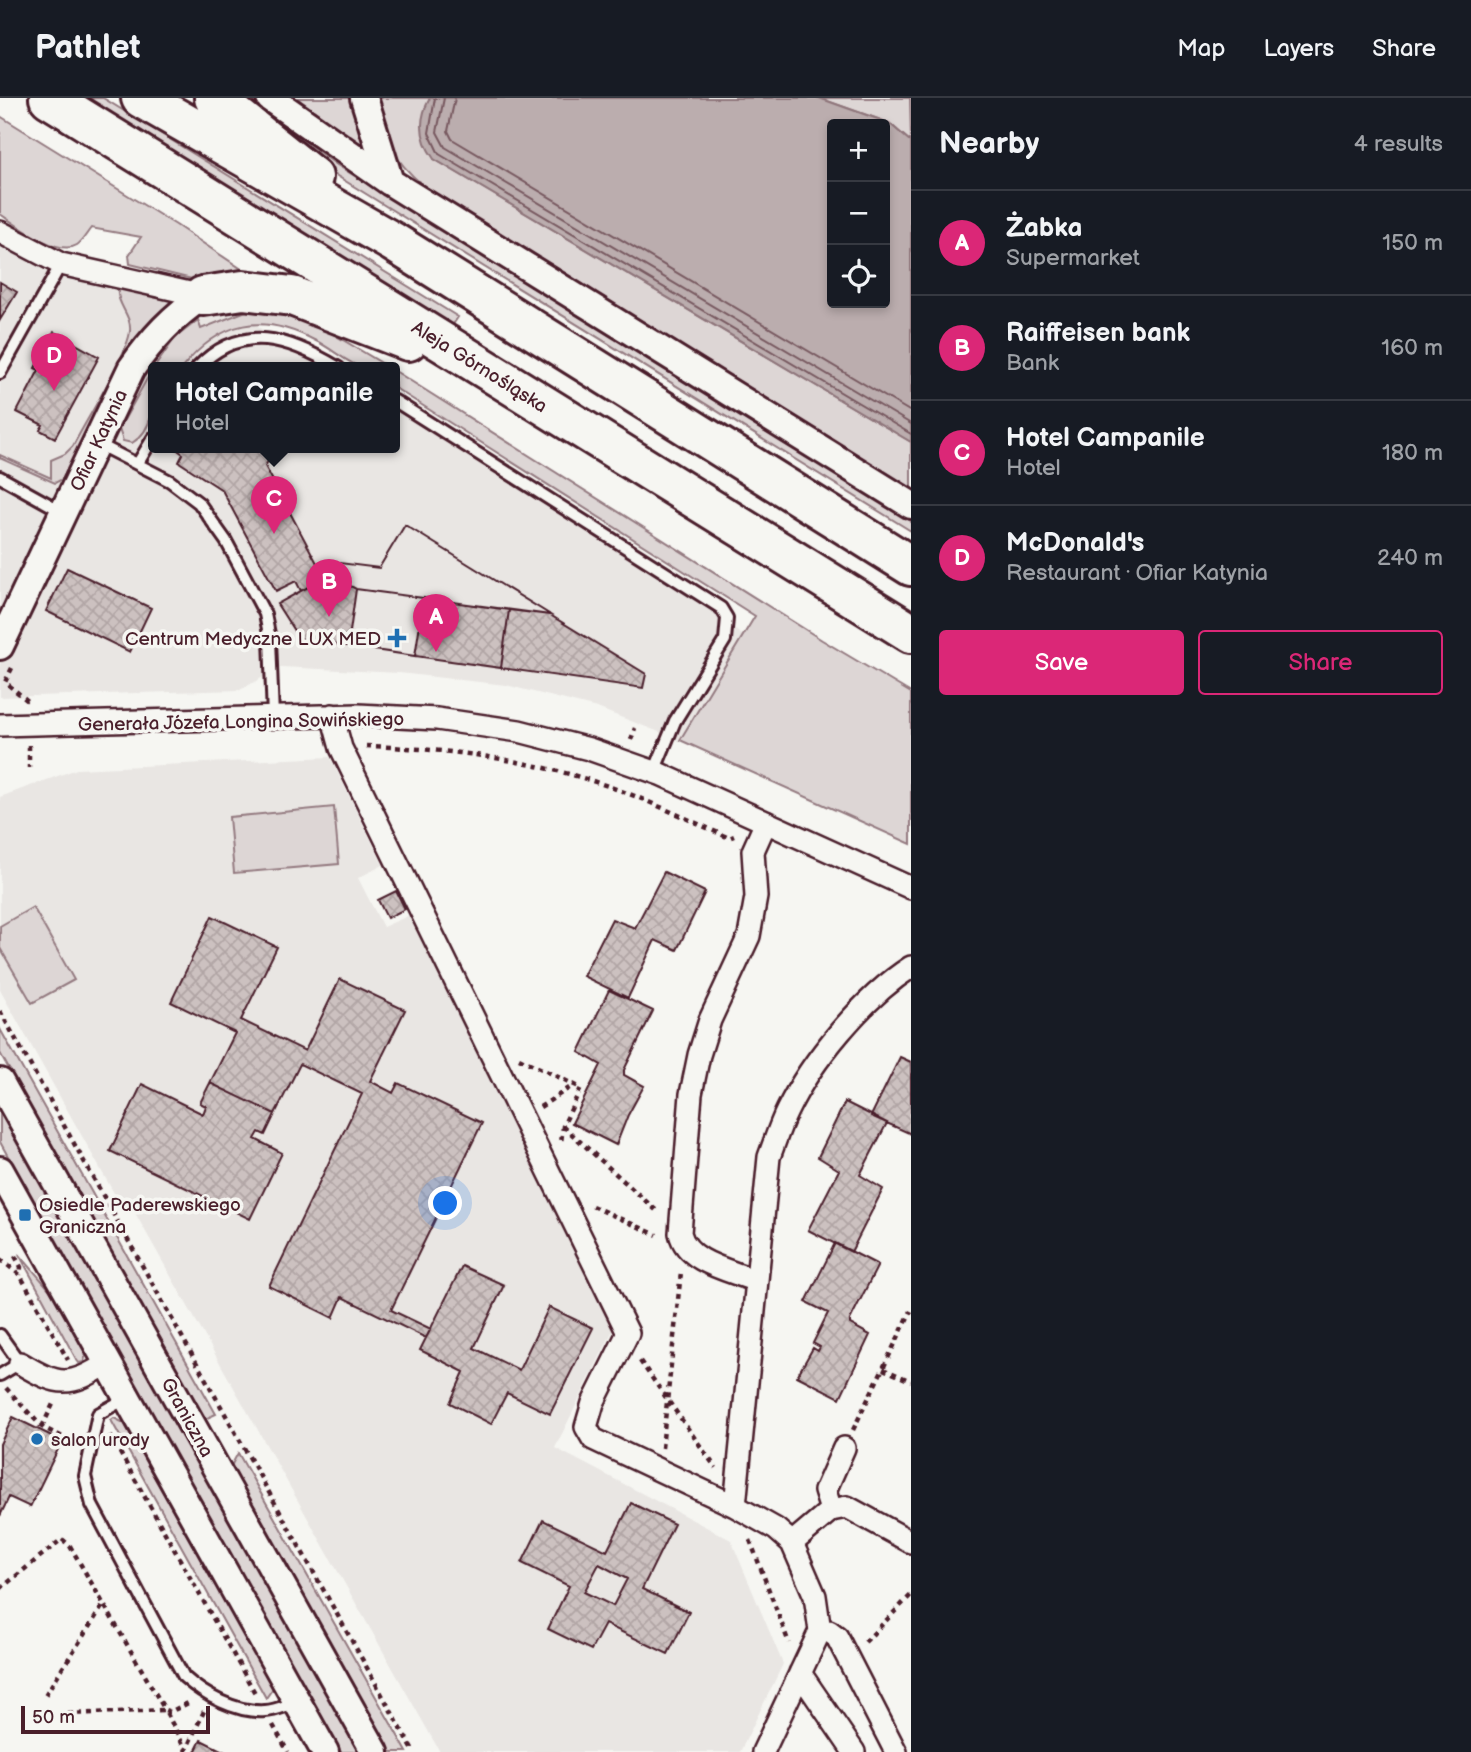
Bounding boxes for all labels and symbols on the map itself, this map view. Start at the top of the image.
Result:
street label: Aleja Górnośląska [407,316,551,418]
pin: D [31,333,77,391]
street label: Ofiar Katynia [66,386,133,495]
pin: C [251,476,297,534]
pin: B [306,559,352,617]
pin: A [413,594,459,652]
place label: Centrum Medyczne LUX MED [125,628,381,651]
marker: Centrum Medyczne LUX MED [387,628,407,648]
street label: Generała Józefa Longina Sowińskiego [78,708,404,737]
your location [428,1186,462,1220]
place label: Osiedle Paderewskiego Graniczna [39,1194,241,1239]
marker: Osiedle Paderewskiego Graniczna [17,1207,33,1223]
street label: Graniczna [155,1374,218,1461]
place label: salon urody [51,1429,150,1452]
marker: salon urody [29,1431,45,1447]
scale bar [21,1703,210,1735]

